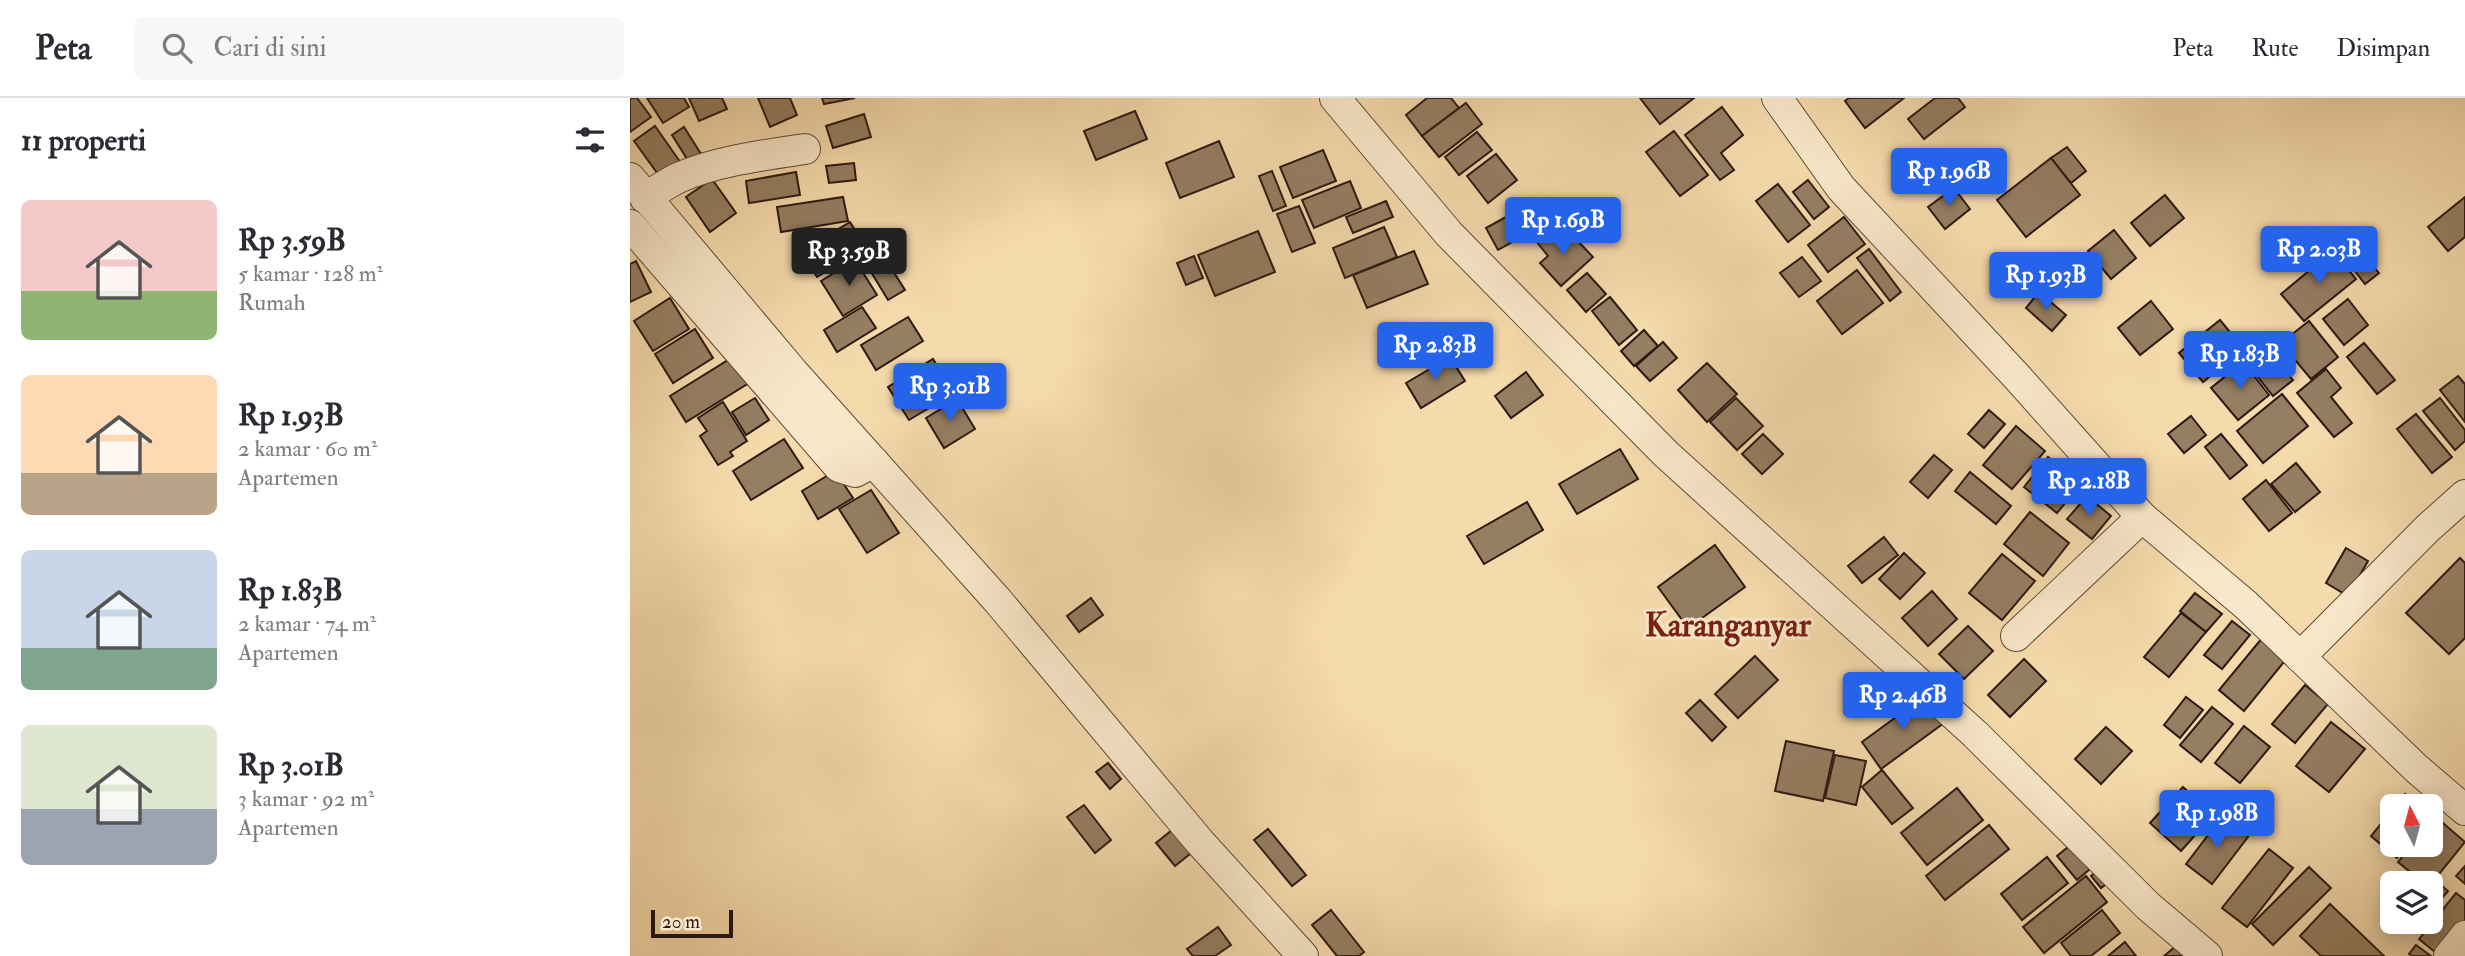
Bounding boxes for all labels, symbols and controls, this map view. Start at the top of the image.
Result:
search box [134,17,624,80]
text: Peta [35,28,92,69]
icon: search [158,29,196,67]
text: Cari di sini [214,32,327,64]
text: Peta [2172,33,2213,64]
text: Rute [2251,33,2299,64]
text: Disimpan [2337,33,2430,64]
icon: filters [571,121,609,159]
text: 11 properti [21,122,146,159]
pin: Rp 1.96B [1877,148,2021,208]
text: Rp 1.96B [1907,156,1991,185]
pin: Rp 1.69B [1491,198,1635,257]
text: Rp 1.69B [1521,205,1605,234]
text: Rp 3.59B [238,222,346,259]
pin: Rp 2.03B [2247,226,2391,286]
icon: home [77,228,161,312]
pin: Rp 3.59B [777,228,921,288]
text: Rp 2.03B [2277,234,2361,263]
text: Rp 3.59B [808,236,890,265]
pin: Rp 1.93B [1974,252,2118,312]
text: 5 kamar · 128 m² [238,259,383,288]
text: Rp 1.93B [2005,260,2087,289]
text: Rumah [238,288,306,317]
pin: Rp 2.83B [1363,322,1507,382]
text: Rp 2.83B [1393,330,1477,359]
pin: Rp 1.83B [2168,331,2312,391]
text: Rp 1.83B [2200,339,2280,368]
pin: Rp 3.01B [878,364,1022,423]
text: Rp 3.01B [909,371,991,400]
text: Rp 1.93B [238,397,344,434]
icon: home [77,403,161,487]
text: 2 kamar · 60 m² [238,434,377,463]
pin: Rp 2.18B [2017,458,2161,518]
text: Apartemen [238,463,339,492]
text: Rp 2.18B [2047,466,2131,495]
text: Rp 1.83B [238,572,343,609]
icon: home [77,578,161,662]
district label: Karanganyar [1645,605,1812,647]
text: 2 kamar · 74 m² [238,609,376,638]
text: Apartemen [238,638,339,667]
pin: Rp 2.46B [1831,672,1975,732]
text: Rp 2.46B [1859,680,1947,709]
text: Rp 3.01B [238,747,344,784]
icon: home [77,753,161,837]
text: 3 kamar · 92 m² [238,784,375,813]
pin: Rp 1.98B [2145,790,2289,850]
north arrow [2380,794,2443,858]
map controls [2380,794,2443,934]
text: Rp 1.98B [2175,798,2259,827]
text: Apartemen [238,813,339,842]
button: layers [2380,871,2443,934]
scale bar [651,907,733,939]
text: 20 m [662,910,700,934]

